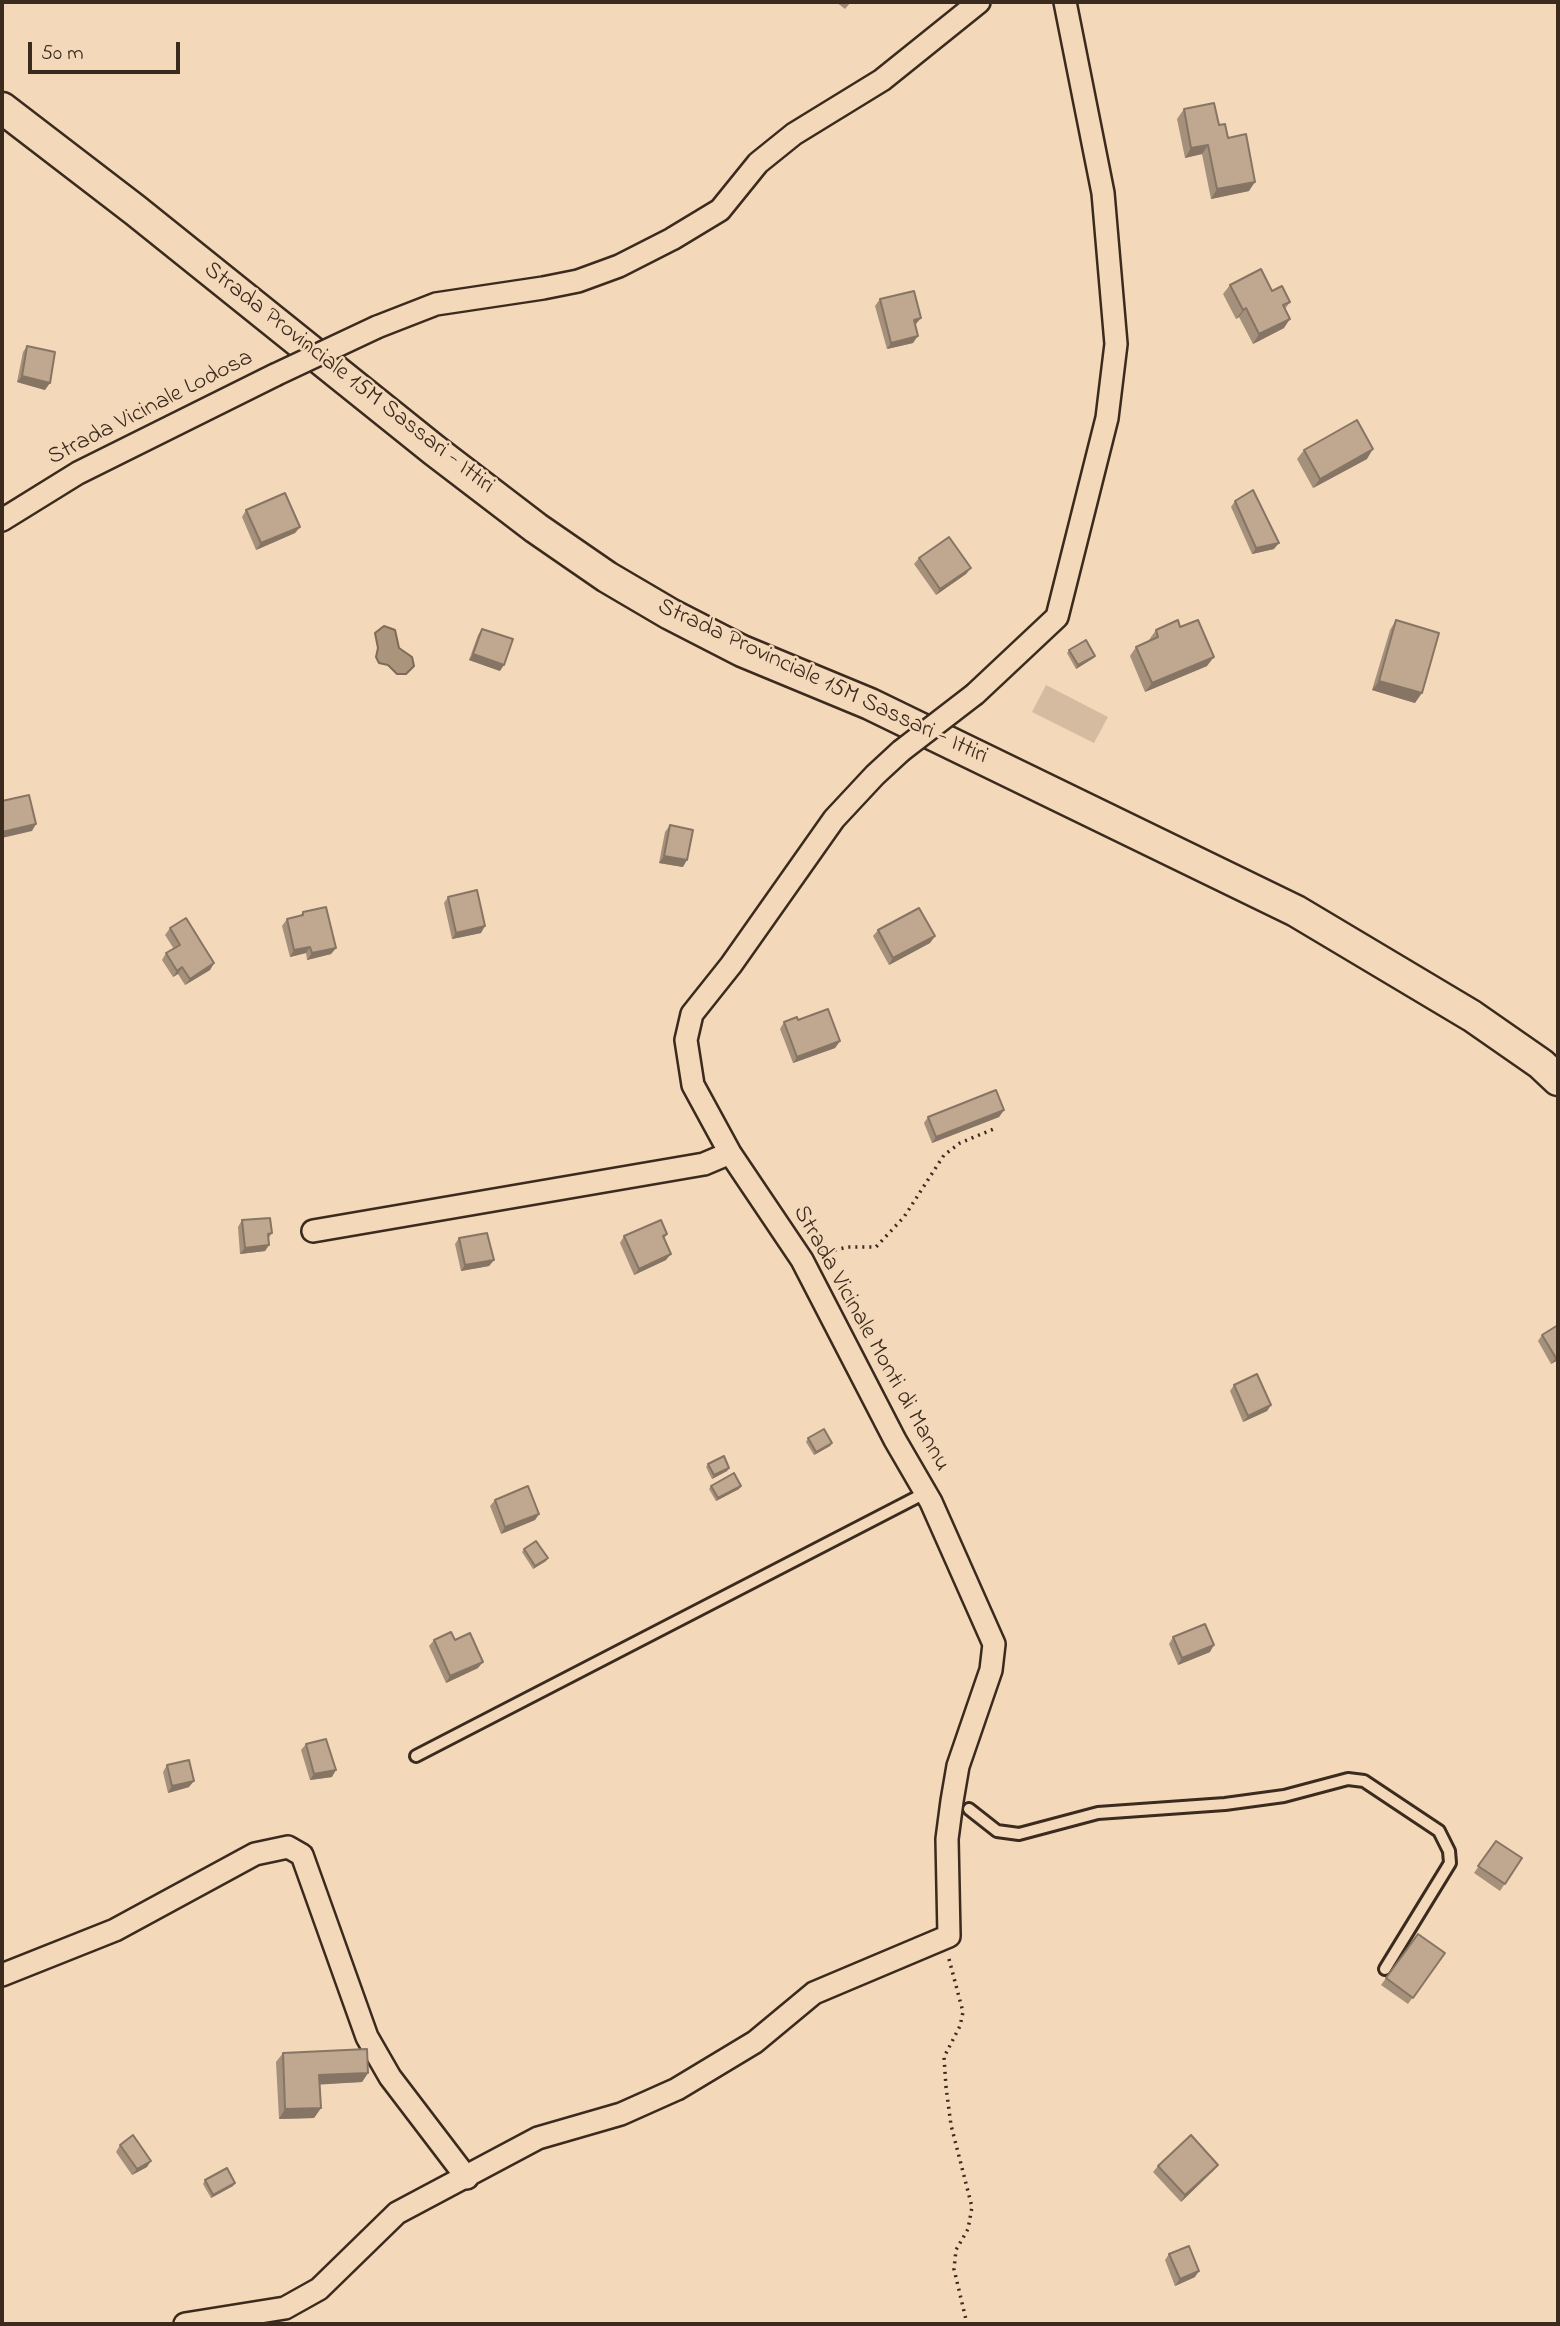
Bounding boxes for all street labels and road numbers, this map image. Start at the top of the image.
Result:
street label: Strada Provinciale 15M Sassari - Ittiri [197,256,499,502]
street label: Strada Vicinale Lodosa [44,345,258,473]
street label: Strada Provinciale 15M Sassari - Ittiri [652,594,992,772]
street label: Strada Vicinale Monti di Mannu [785,1201,955,1477]

